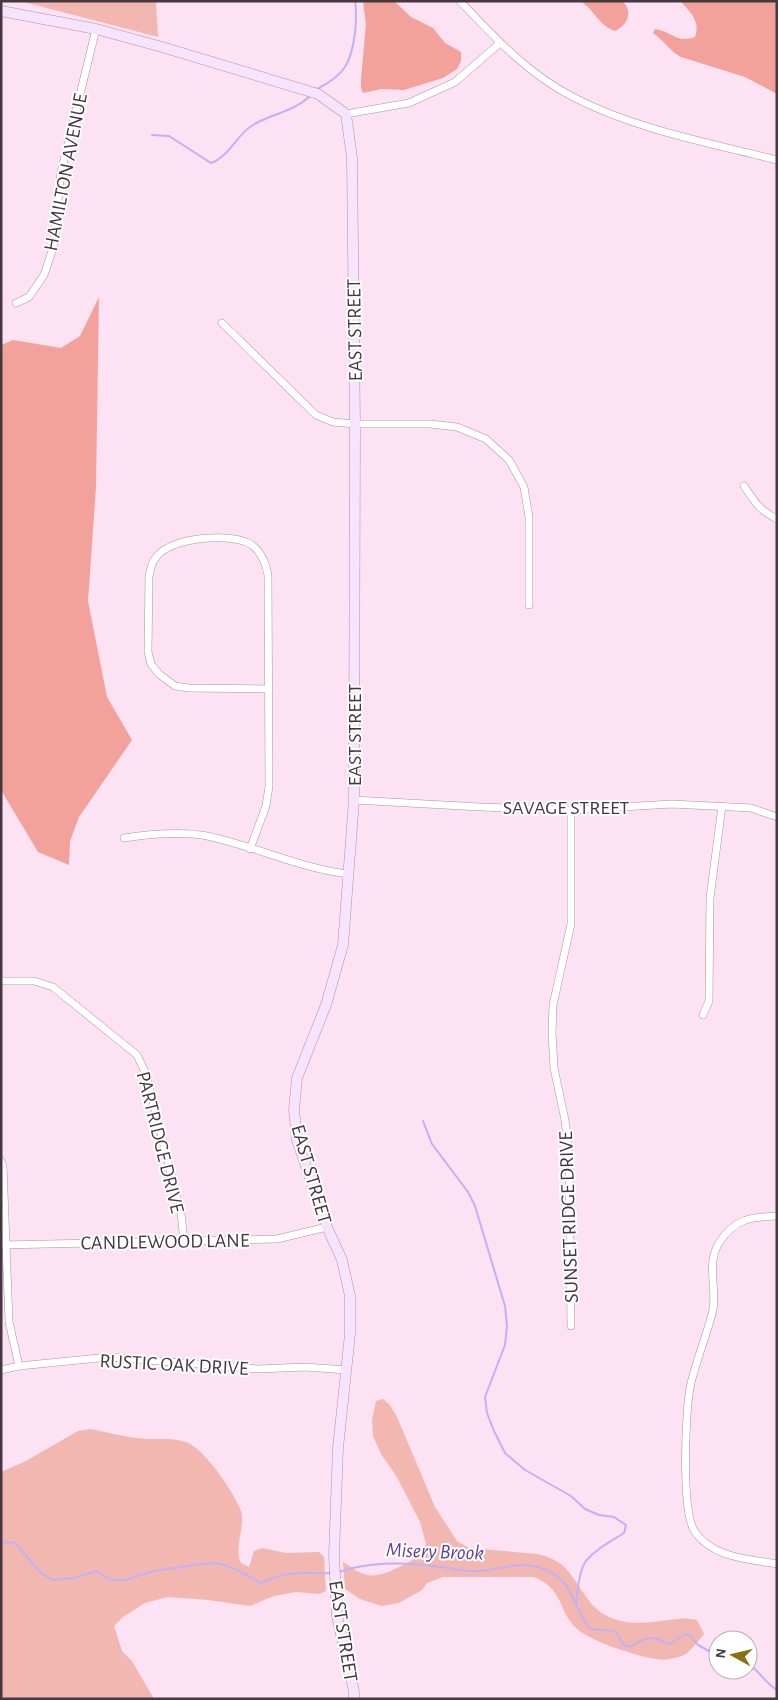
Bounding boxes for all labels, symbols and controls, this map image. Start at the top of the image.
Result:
street label: HAMILTON AVENUE [41,91,91,253]
street label: EAST STREET [344,278,366,381]
street label: EAST STREET [345,684,365,786]
street label: SAVAGE STREET [503,798,630,818]
street label: PARTRIDGE DRIVE [133,1069,187,1216]
street label: EAST STREET [287,1122,335,1226]
street label: SUNSET RIDGE DRIVE [556,1130,582,1303]
street label: CANDLEWOOD LANE [80,1231,250,1253]
street label: RUSTIC OAK DRIVE [99,1351,249,1379]
water label: Misery Brook [386,1539,485,1564]
street label: EAST STREET [325,1579,361,1684]
north arrow [708,1630,758,1680]
text: N [714,1648,729,1659]

